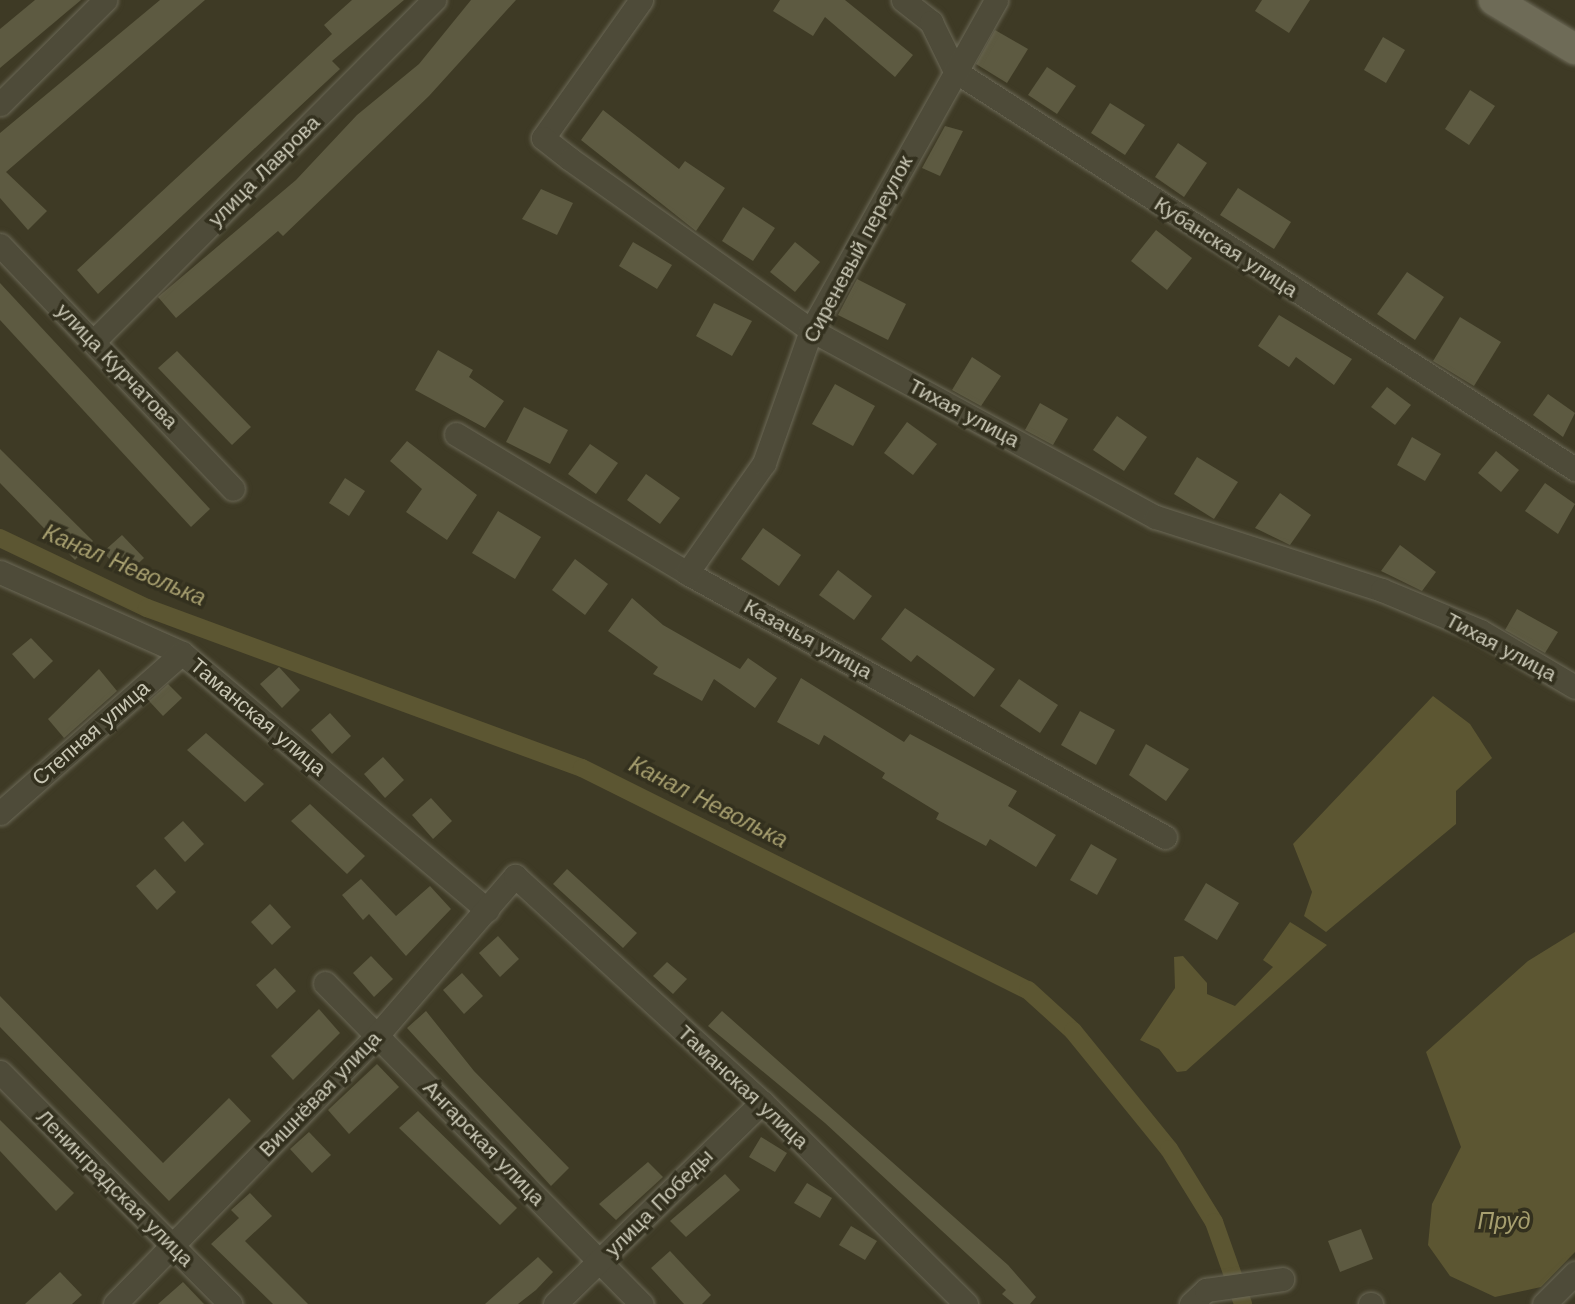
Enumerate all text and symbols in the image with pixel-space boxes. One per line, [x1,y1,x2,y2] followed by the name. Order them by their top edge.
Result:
[203,110,325,232] street label: улица Лаврова
[798,151,918,347] street label: Сиреневый переулок
[1150,191,1302,303] street label: Кубанская улица
[51,298,183,434] street label: улица Курчатова
[904,373,1024,453] street label: Тихая улица
[38,519,210,613] water label: Канал Неволька
[740,593,876,685] street label: Казачья улица
[1441,607,1561,687] street label: Тихая улица
[185,653,331,781] street label: Таманская улица
[27,675,155,791] street label: Степная улица
[624,751,792,855] water label: Канал Неволька
[672,1020,814,1154] street label: Таманская улица
[254,1026,386,1162] street label: Вишнёвая улица
[418,1075,550,1211] street label: Ангарская улица
[31,1104,199,1272] street label: Ленинградская улица
[600,1144,718,1262] street label: улица Победы
[1478,1208,1530,1236] water label: Пруд

